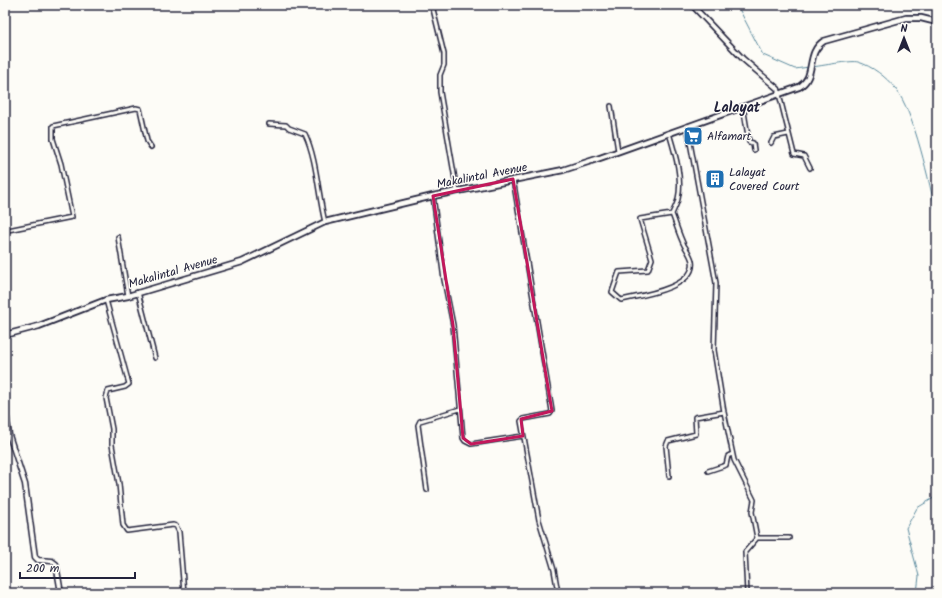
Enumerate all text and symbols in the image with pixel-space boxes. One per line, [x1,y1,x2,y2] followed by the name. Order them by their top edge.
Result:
[884,18,924,58] north arrow
[901,20,908,38] text: N
[714,97,761,119] district label: Lalayat
[682,125,704,147] supermarket icon: Alfamart
[707,127,752,146] place label: Alfamart
[435,158,530,194] street label: Makalintal Avenue
[729,163,800,196] place label: Lalayat Covered Court
[704,168,726,190] building icon: Lalayat Covered Court
[126,250,220,294] street label: Makalintal Avenue
[20,554,135,580] scale bar
[26,559,60,578] text: 200 m

